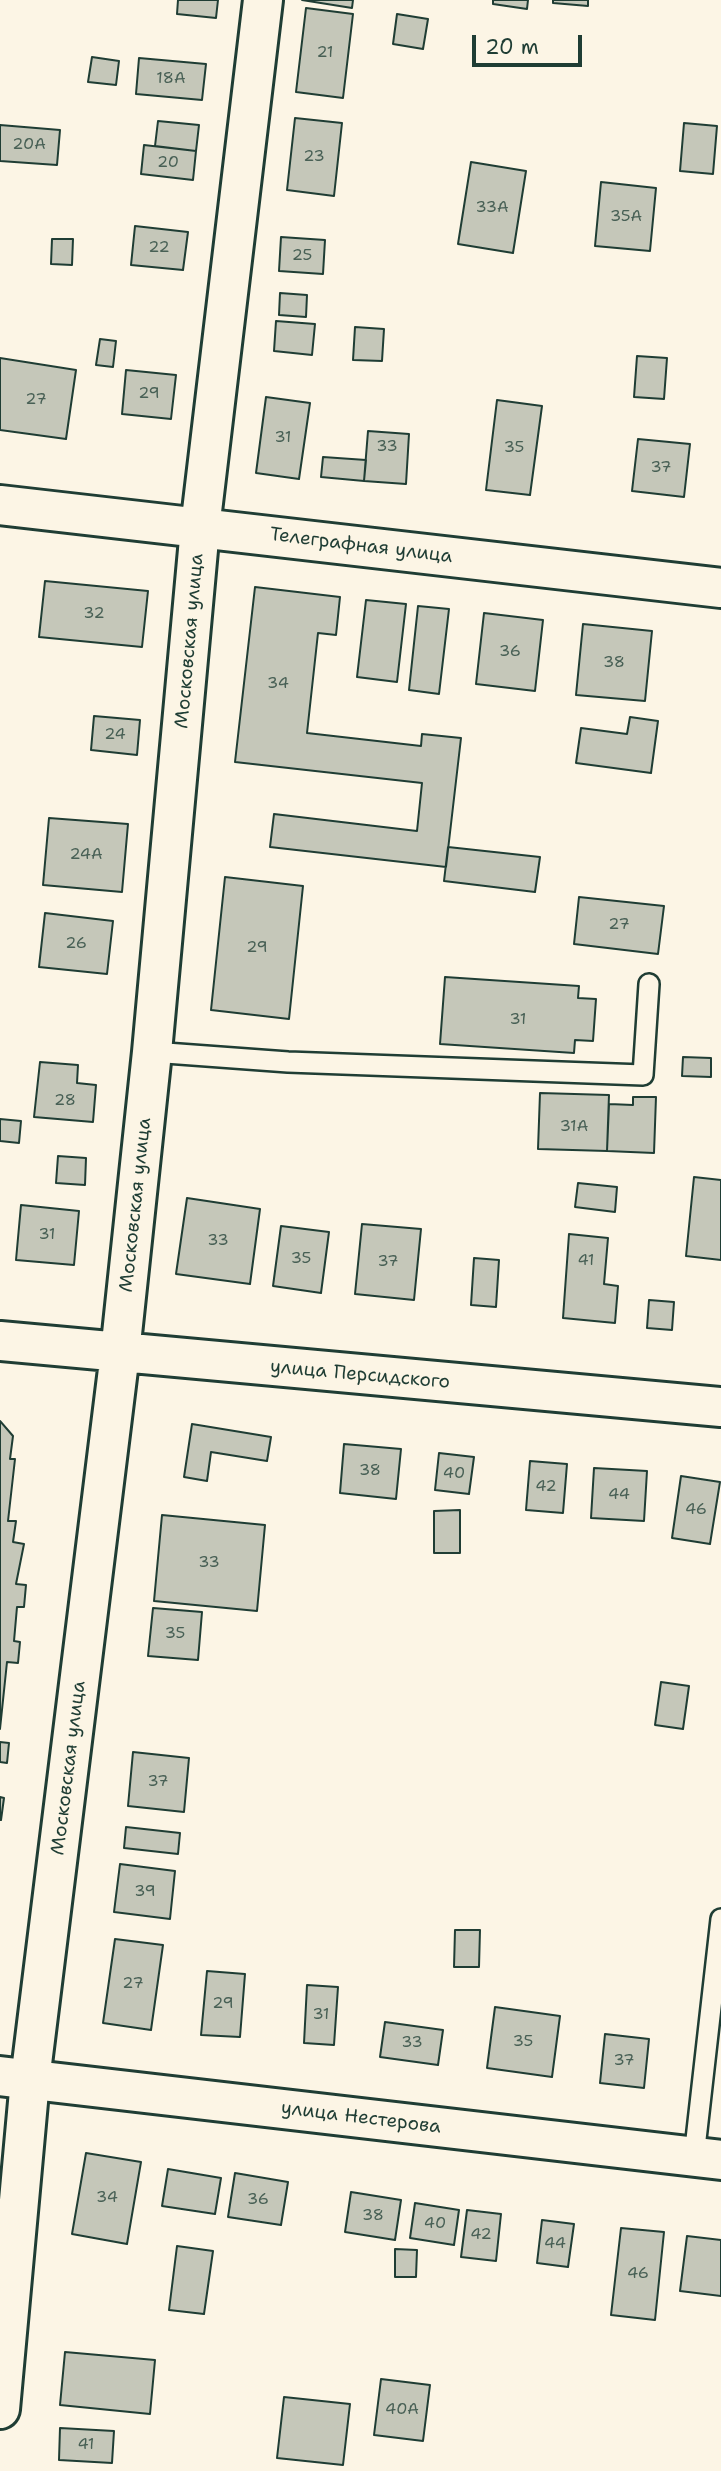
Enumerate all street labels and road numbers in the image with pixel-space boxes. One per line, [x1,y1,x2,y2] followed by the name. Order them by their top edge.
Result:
[268,523,454,569] street label: Телеграфная улица
[171,553,209,729] street label: Московская улица
[115,1117,157,1293] street label: Московская улица
[269,1356,451,1394] street label: улица Персидского
[47,1679,91,1857] street label: Московская улица
[280,2097,442,2139] street label: улица Нестерова

